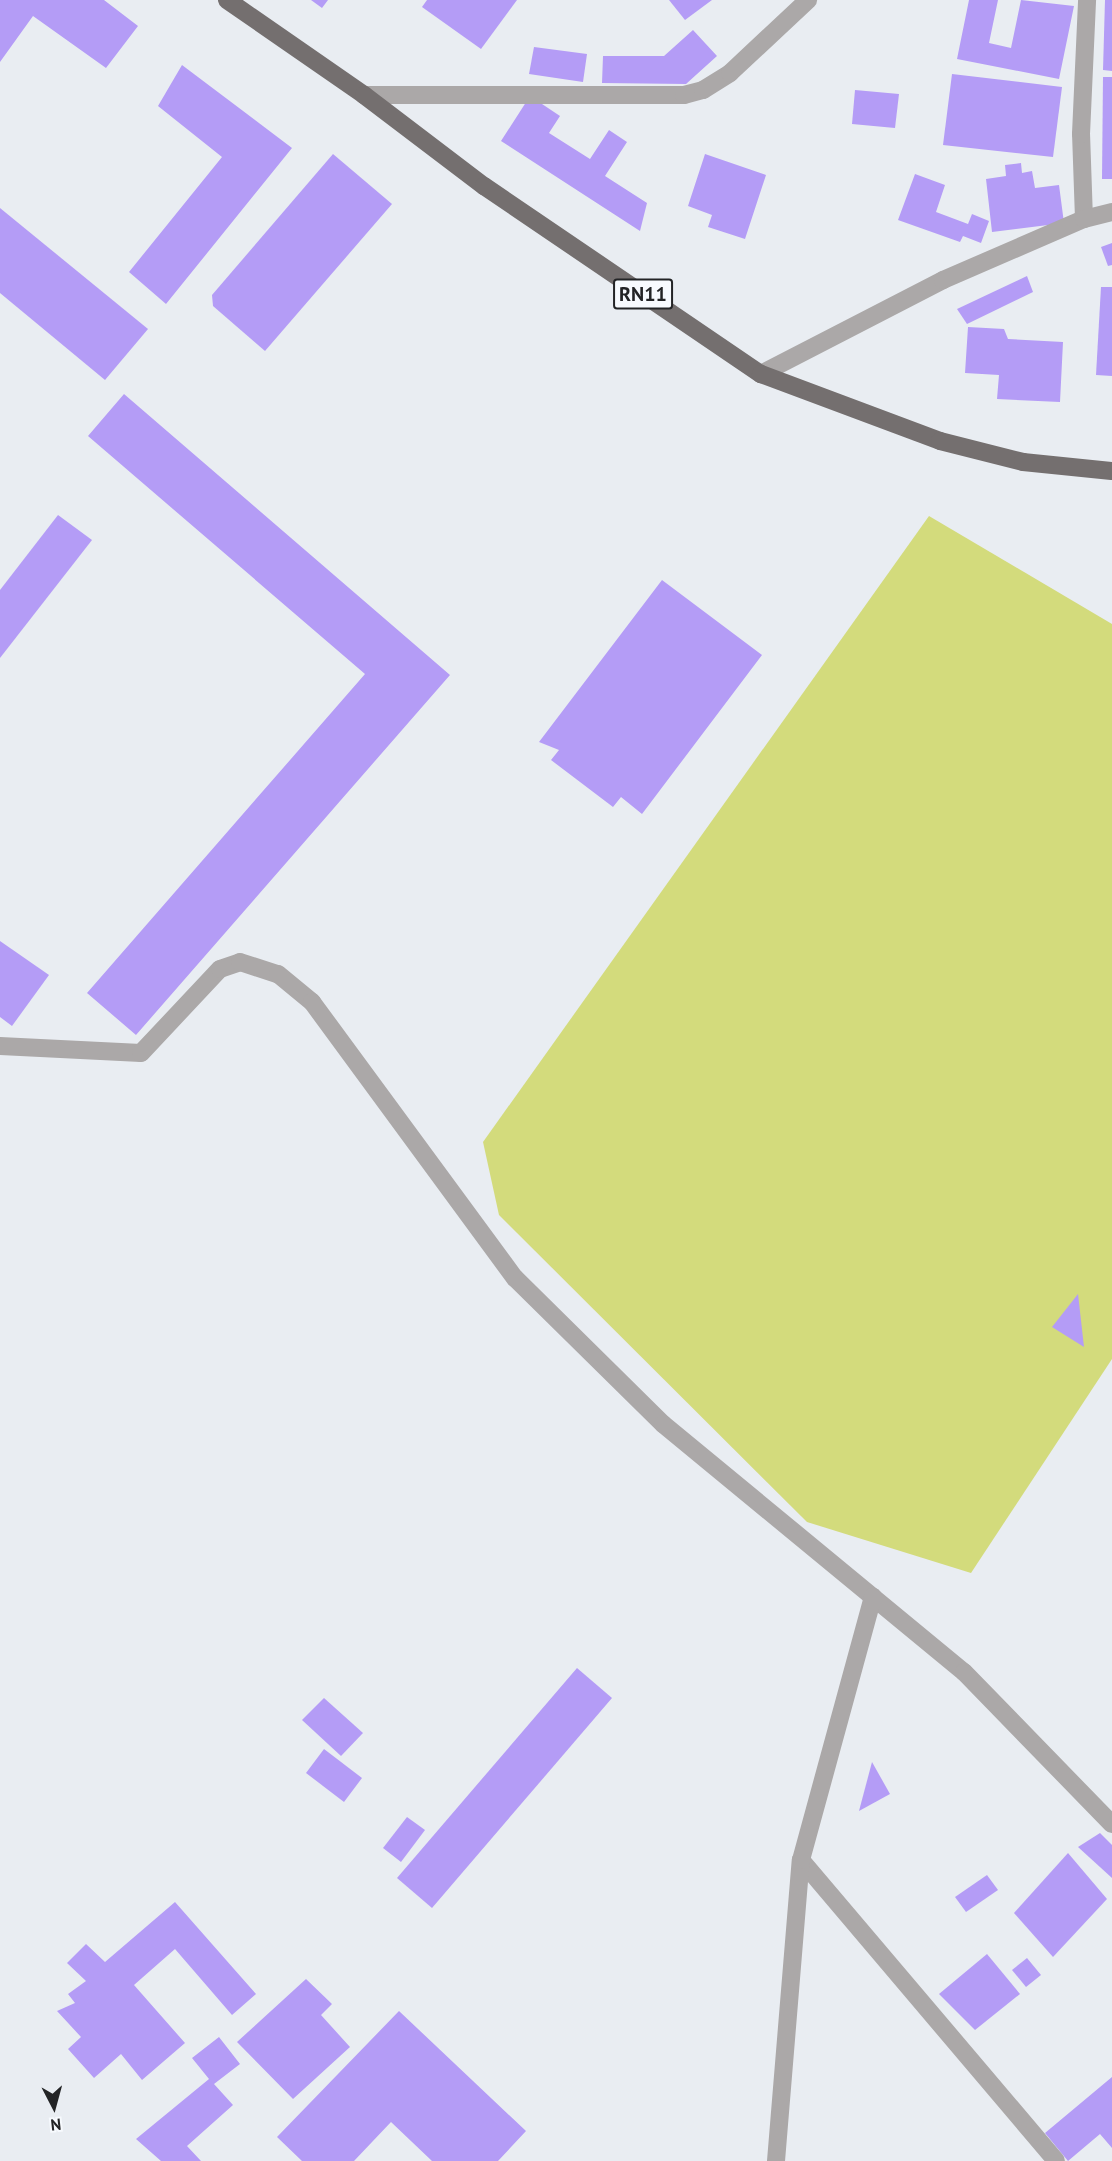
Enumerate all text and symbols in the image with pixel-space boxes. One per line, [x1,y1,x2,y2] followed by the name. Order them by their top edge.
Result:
[613,277,673,311] road number: RN11
[24,2077,84,2137] north arrow
[50,2114,62,2135] text: N

